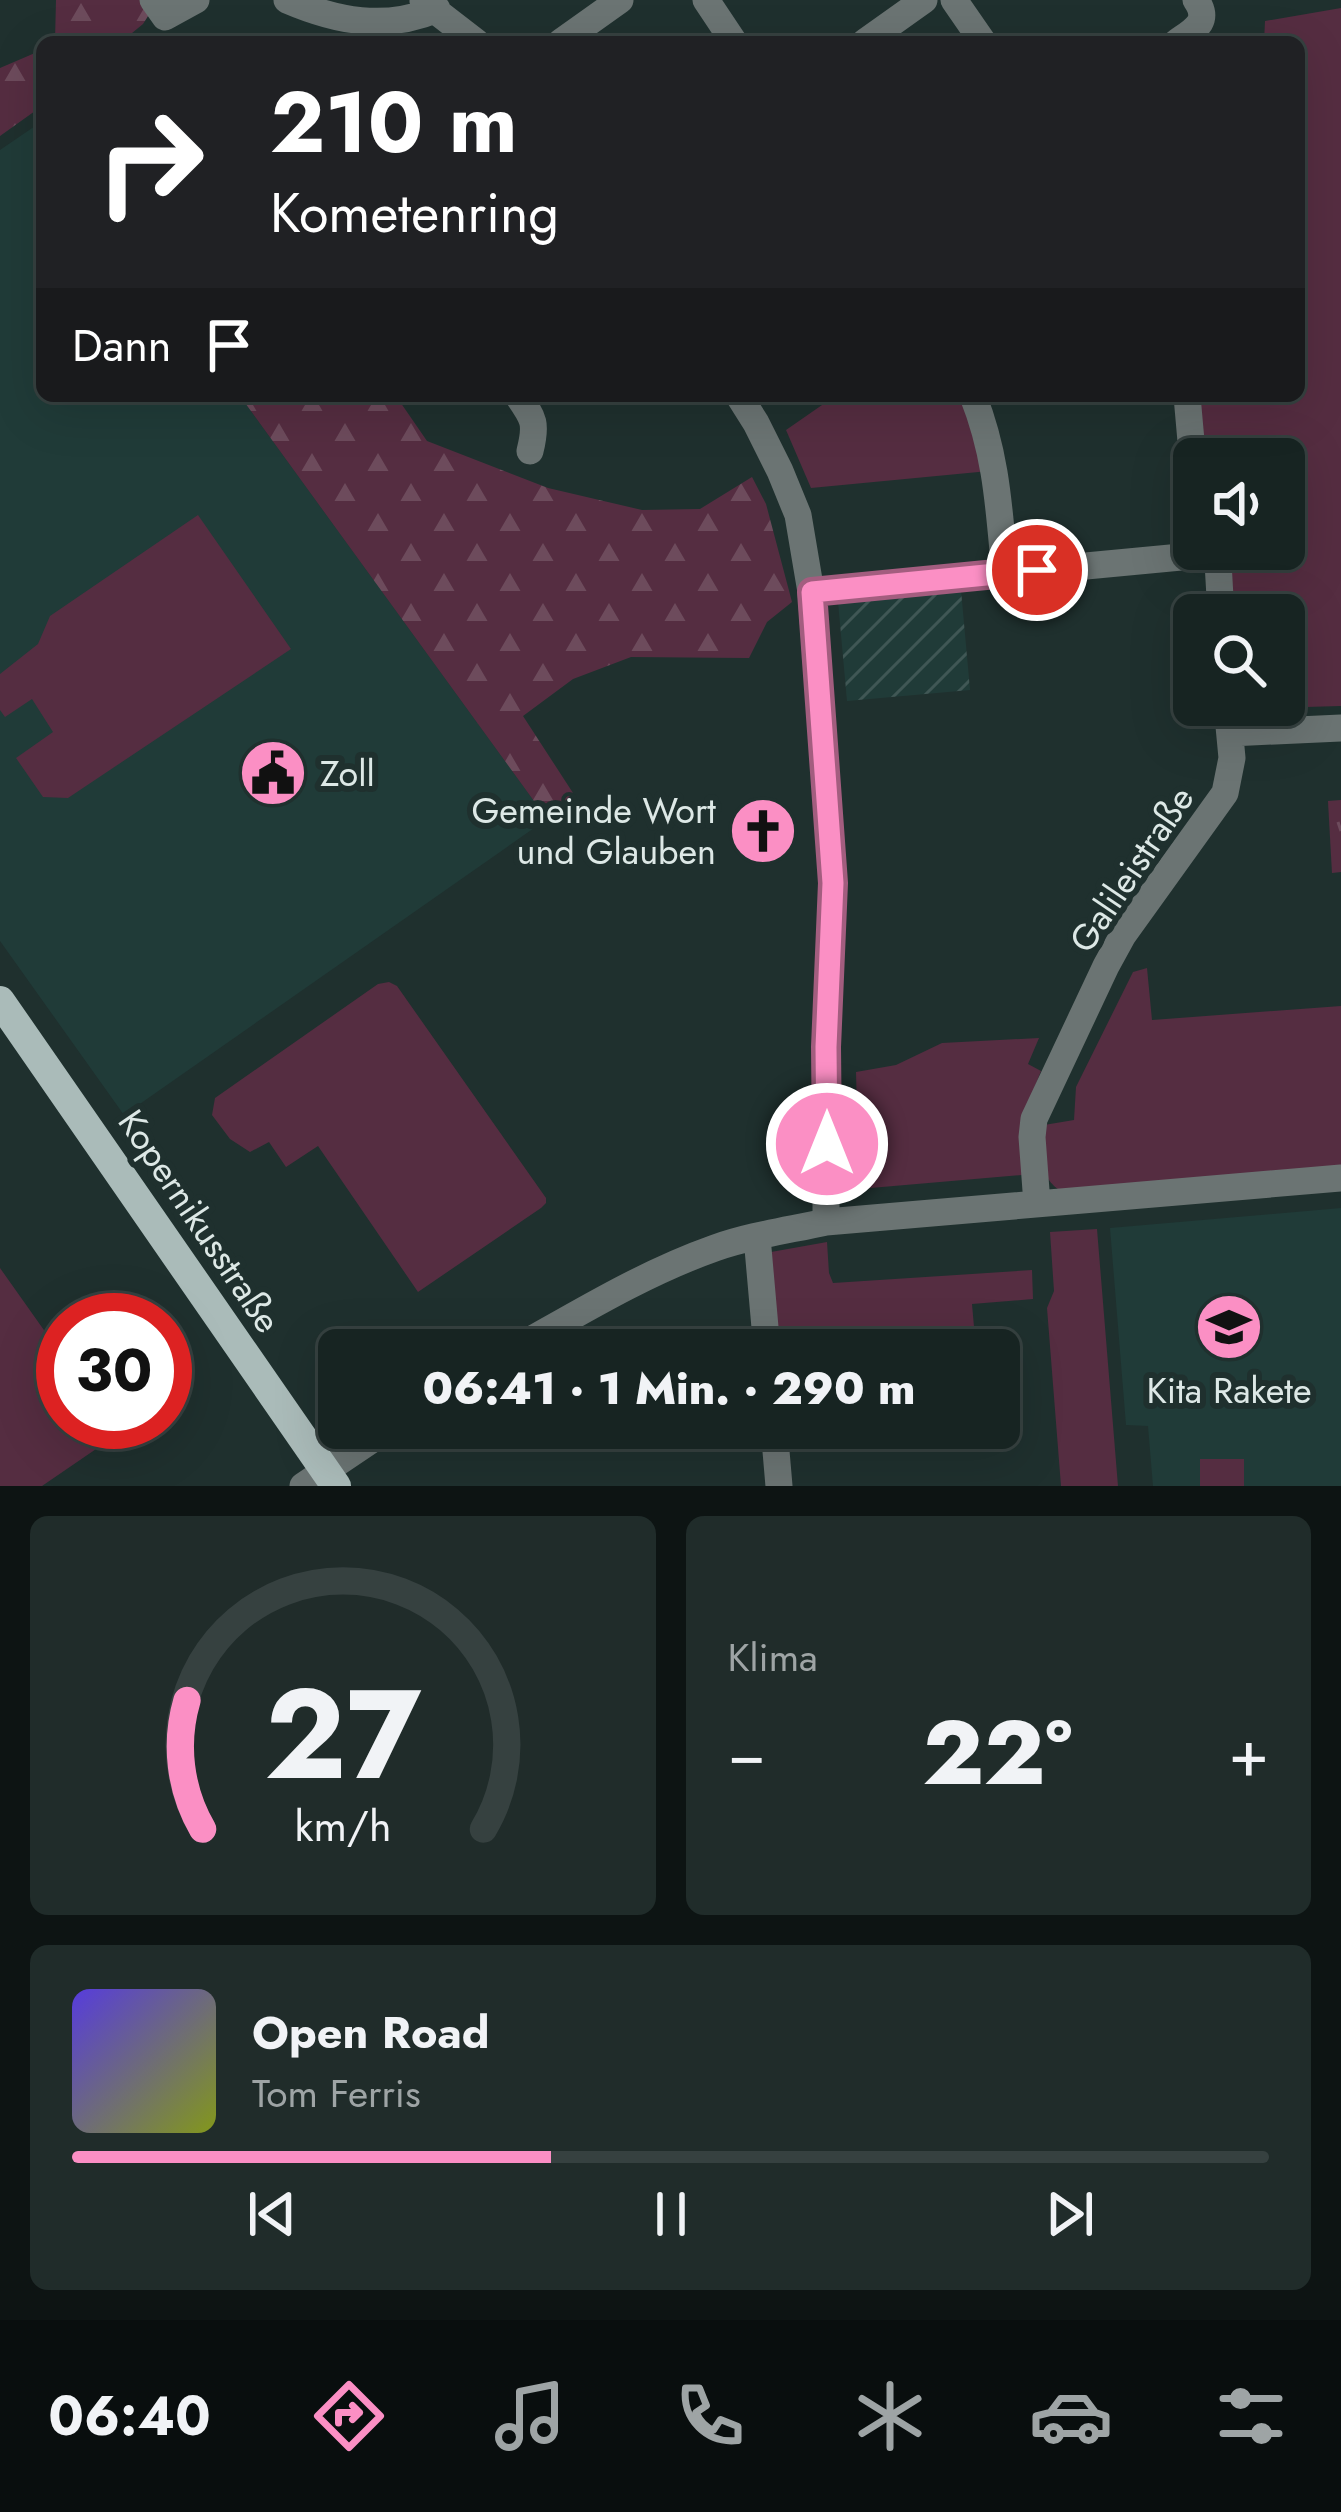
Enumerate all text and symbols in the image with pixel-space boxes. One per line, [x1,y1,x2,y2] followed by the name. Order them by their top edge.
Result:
[270,62,518,184] text: 210 m
[72,84,228,240] icon: right
[270,174,559,252] text: Kometenring
[196,312,262,378] icon: arrive
[72,313,172,378] text: Dann
[1173,438,1305,726] map controls
[1173,438,1305,570] button: sound
[986,519,1088,621] pin
[1004,537,1070,603] icon: arrive
[1173,594,1305,726] button: search
[238,738,308,808] public building icon: Zoll
[320,747,375,799] place label: Zoll
[1056,775,1206,963] street label: Galileistraße
[471,784,716,877] place label: Gemeinde Wort und Glauben
[728,796,798,866] church icon: Gemeinde Wort und Glauben
[764,1081,890,1207] position arrow
[106,1099,294,1343] street label: Kopernikusstraße
[1194,1292,1264,1362] school or university icon: Kita Rakete
[36,1293,192,1449] speed limit sign: 30
[422,1356,916,1421] text: 06:41 · 1 Min. · 290 m
[1147,1364,1311,1416] place label: Kita Rakete
[728,1629,818,1686] text: Klima
[264,1644,421,1825] text: 27
[922,1688,1072,1818] text: 22°
[728,1705,766,1801] text: −
[1228,1705,1269,1801] text: +
[294,1794,391,1856] text: km/h
[252,2000,490,2065] text: Open Road
[252,2065,421,2122] text: Tom Ferris
[239,2181,305,2247] icon: previous
[638,2181,704,2247] icon: pause
[1037,2181,1103,2247] icon: next
[307,2374,391,2458] icon: directions
[488,2374,572,2458] icon: music
[668,2374,752,2458] icon: phone
[848,2374,932,2458] icon: climate
[1029,2374,1113,2458] icon: car
[1209,2374,1293,2458] icon: filters
[48,2377,211,2455] text: 06:40

